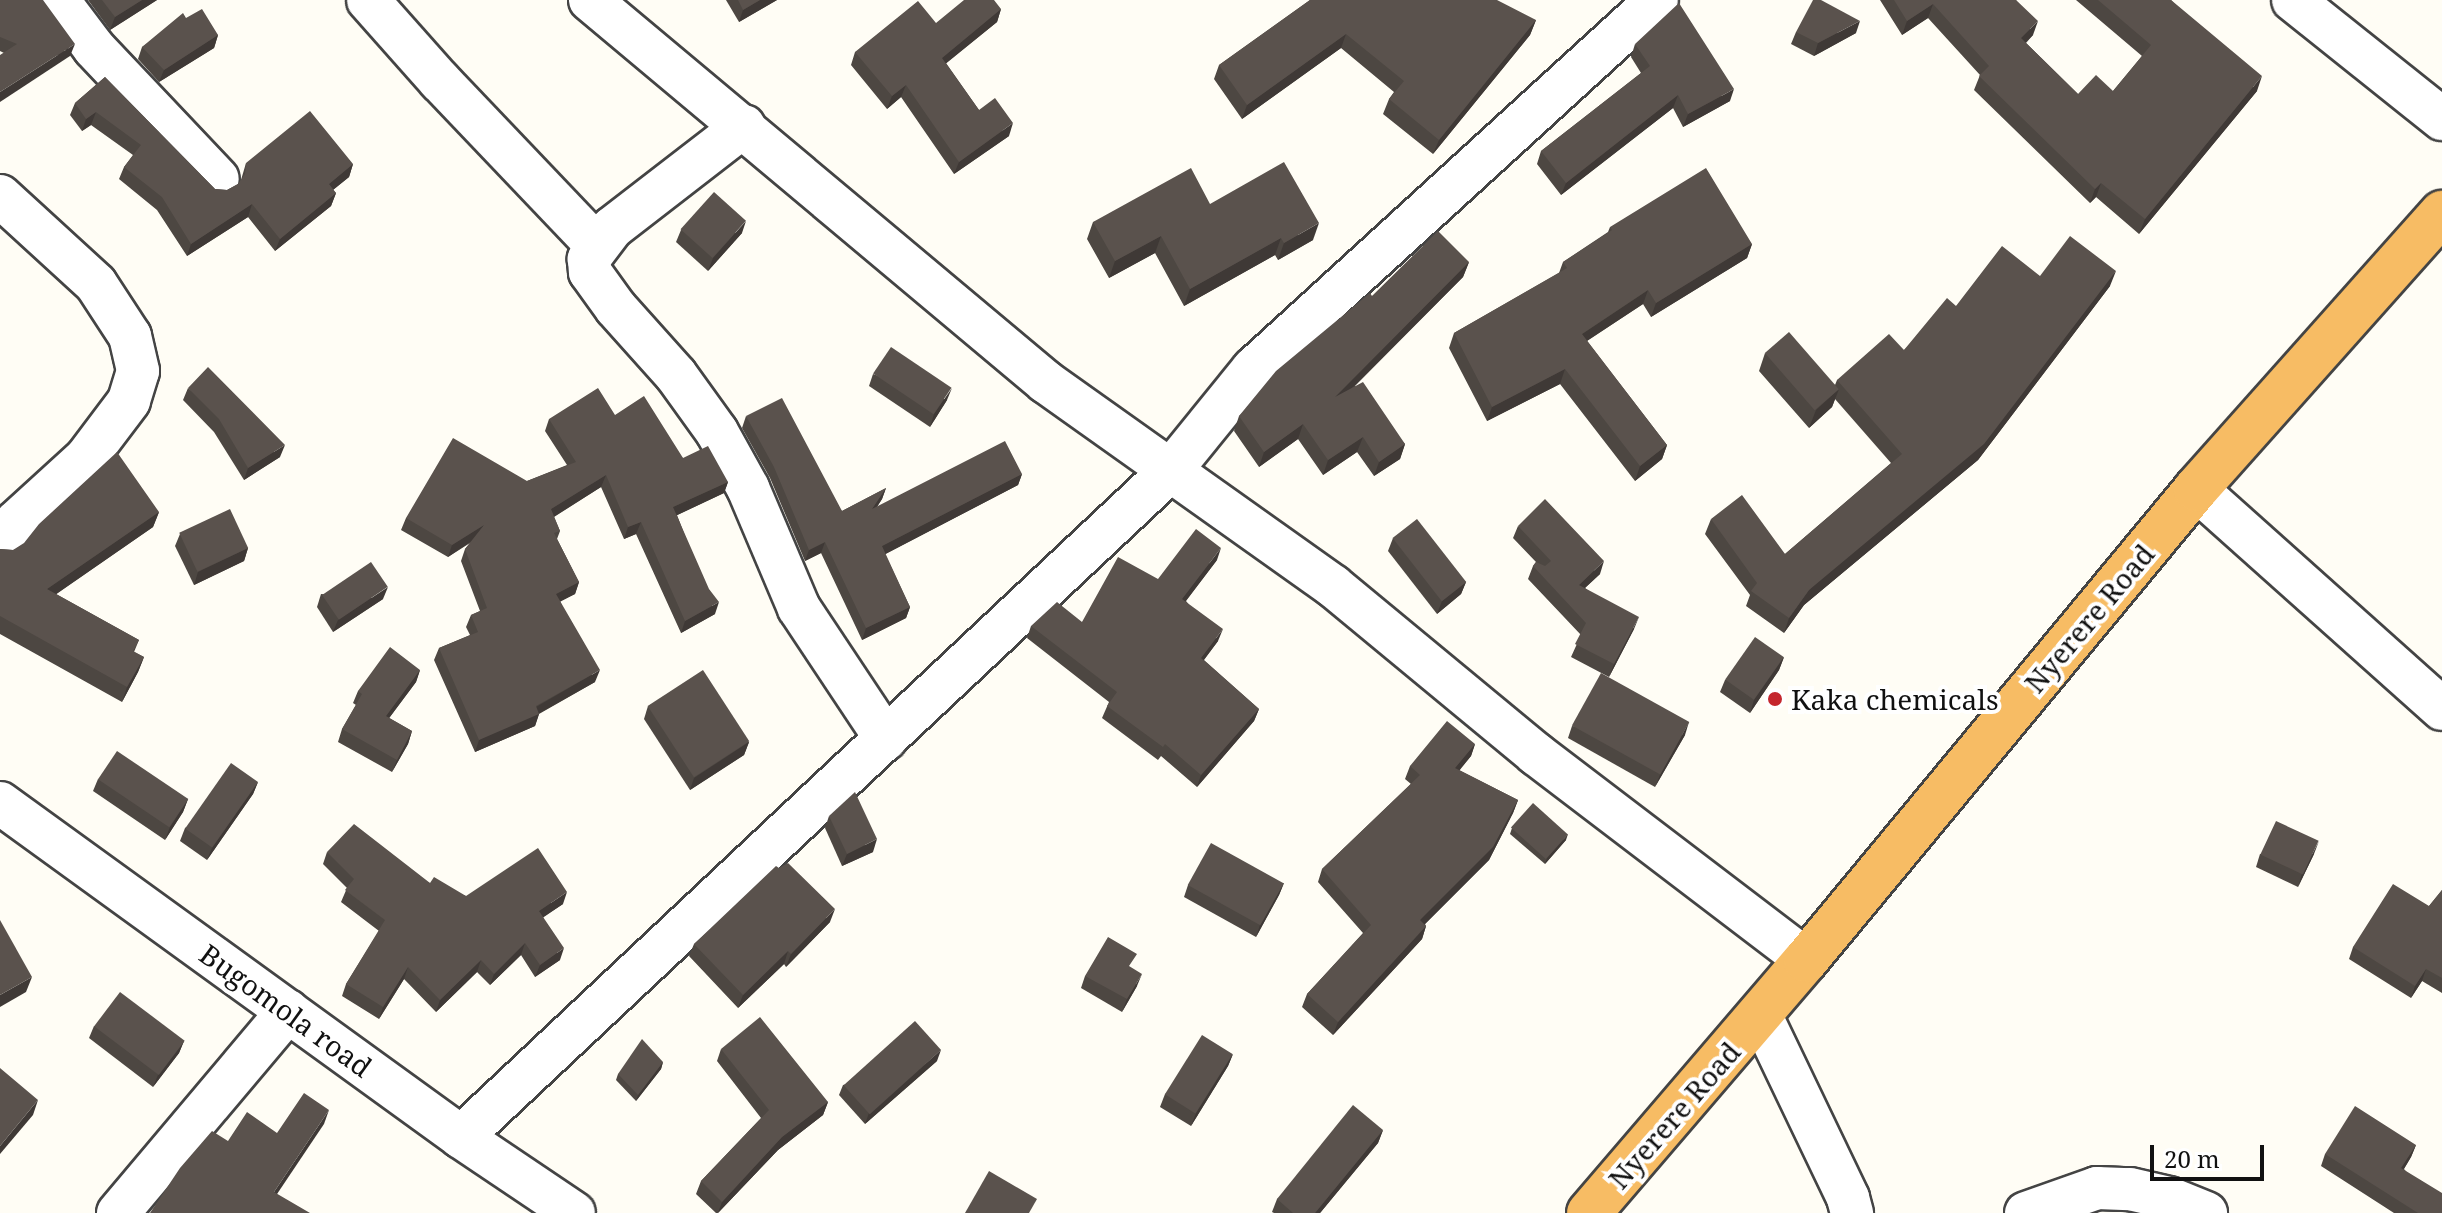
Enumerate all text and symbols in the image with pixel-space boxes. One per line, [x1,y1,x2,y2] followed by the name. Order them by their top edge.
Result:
[2017,537,2161,699] street label: Nyerere Road
[1791,682,1999,716] place label: Kaka chemicals
[1766,690,1784,708] marker: Kaka chemicals
[194,936,378,1084] street label: Bugomola road
[1601,1035,1747,1195] street label: Nyerere Road
[2154,1129,2268,1179] scale bar
[2164,1142,2220,1175] text: 20 m

